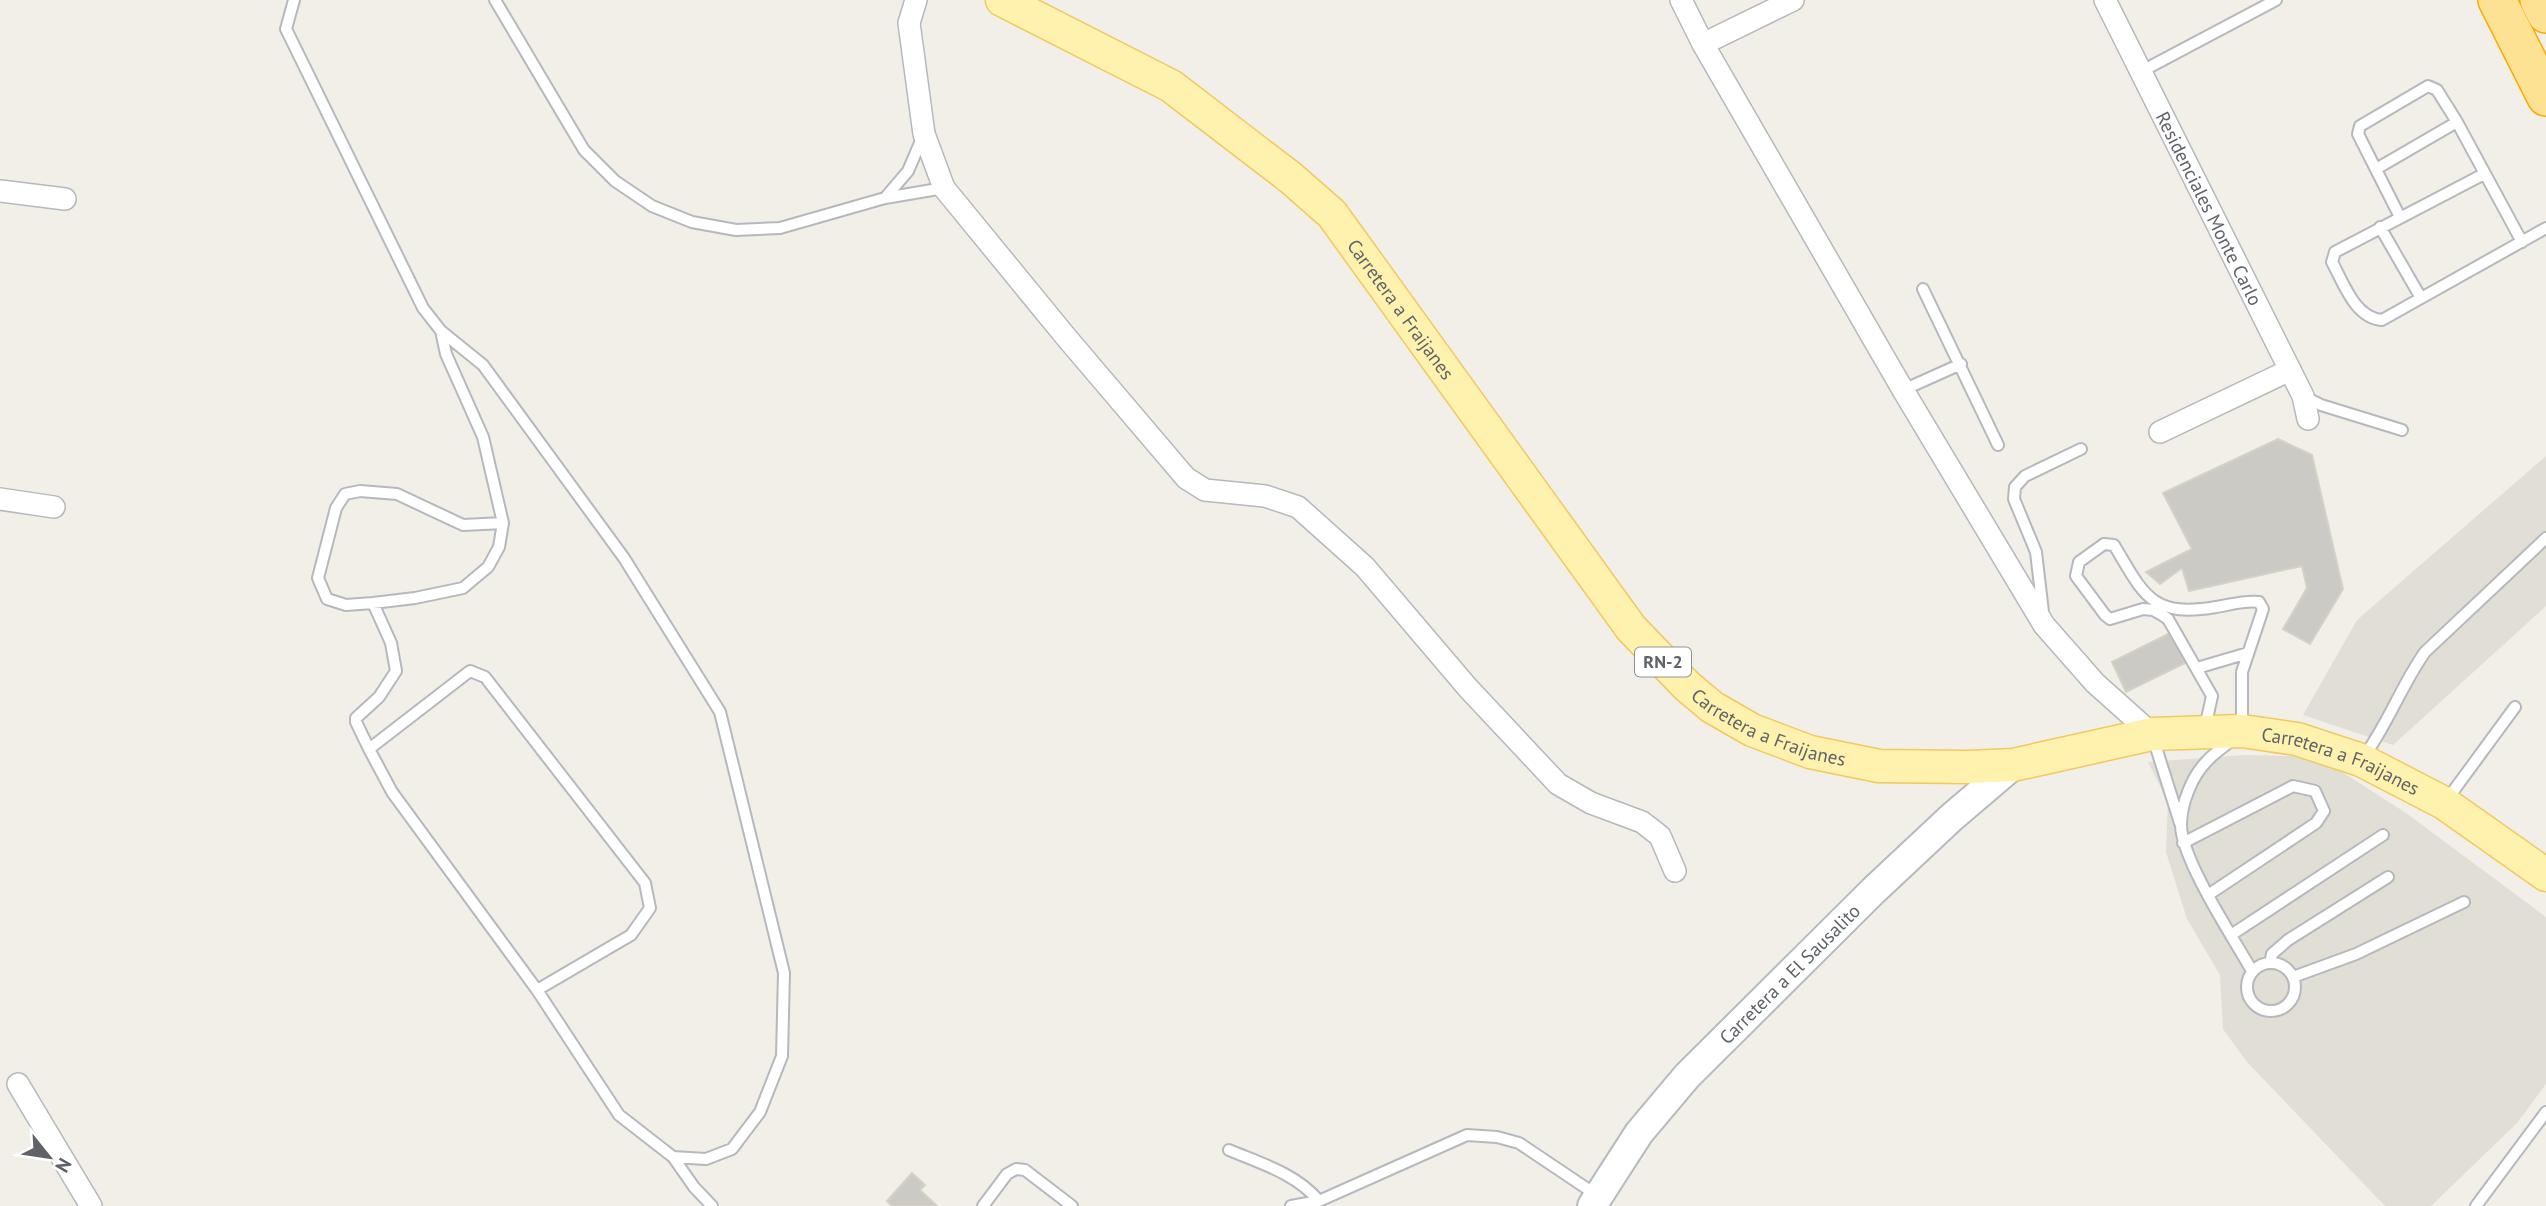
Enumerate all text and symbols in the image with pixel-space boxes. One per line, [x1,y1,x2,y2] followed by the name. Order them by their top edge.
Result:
[2151,107,2268,309] street label: Residenciales Monte Carlo
[1342,234,1460,384] street label: Carretera a Fraijanes
[1635,648,1691,676] road number: RN-2
[1687,683,1848,771] street label: Carretera a Fraijanes
[2260,722,2424,800] street label: Carretera a Fraijanes
[1714,899,1865,1049] street label: Carretera a El Sausalito
[14,1122,84,1192] north arrow
[50,1154,77,1177] text: N

